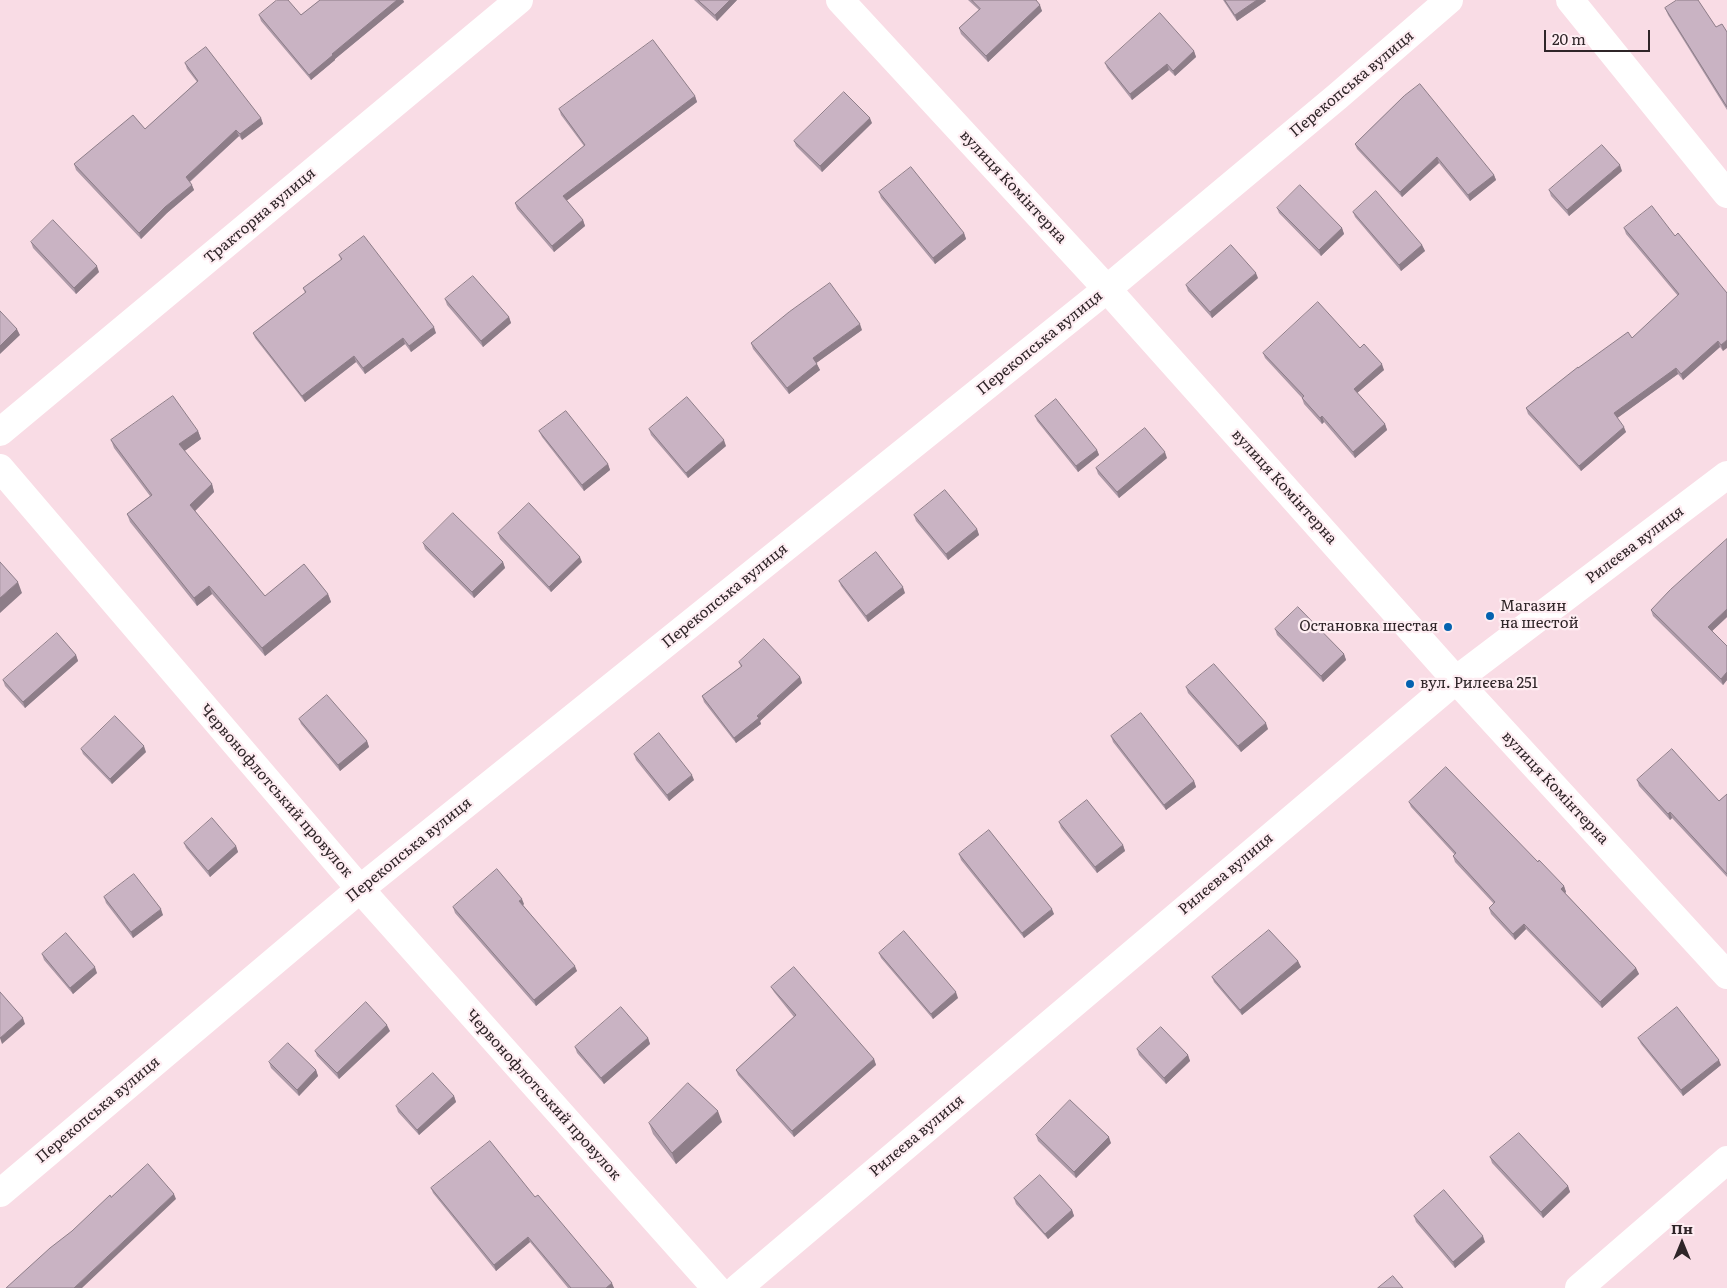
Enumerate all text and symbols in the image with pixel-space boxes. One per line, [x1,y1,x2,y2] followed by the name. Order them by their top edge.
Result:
[1547,20,1653,52] scale bar
[1286,27,1418,141] street label: Перекопська вулиця
[1552,27,1586,50] text: 20 m
[956,127,1070,247] street label: вулиця Комінтерна
[201,164,319,268] street label: Тракторна вулиця
[974,287,1106,399] street label: Перекопська вулиця
[1228,426,1340,548] street label: вулиця Комінтерна
[1582,502,1688,588] street label: Рилєєва вулиця
[659,540,791,652] street label: Перекопська вулиця
[1500,598,1579,633] place label: Магазин на шестой
[1484,610,1496,622] marker: Магазин на шестой
[1299,618,1438,636] place label: Остановка шестая
[1442,621,1454,633] marker: Остановка шестая
[1420,675,1538,693] place label: вул. Рилєєва 251
[1404,678,1416,690] marker: вул. Рилєєва 251
[196,701,356,881] street label: Червонофлотський провулок
[1498,728,1612,848] street label: вулиця Комінтерна
[343,794,475,906] street label: Перекопська вулиця
[1175,829,1277,919] street label: Рилєєва вулиця
[462,1006,624,1184] street label: Червонофлотський провулок
[32,1053,164,1167] street label: Перекопська вулиця
[866,1091,968,1181] street label: Рилєєва вулиця
[1657,1218,1707,1268] north arrow
[1671,1218,1693,1238] text: Пн

